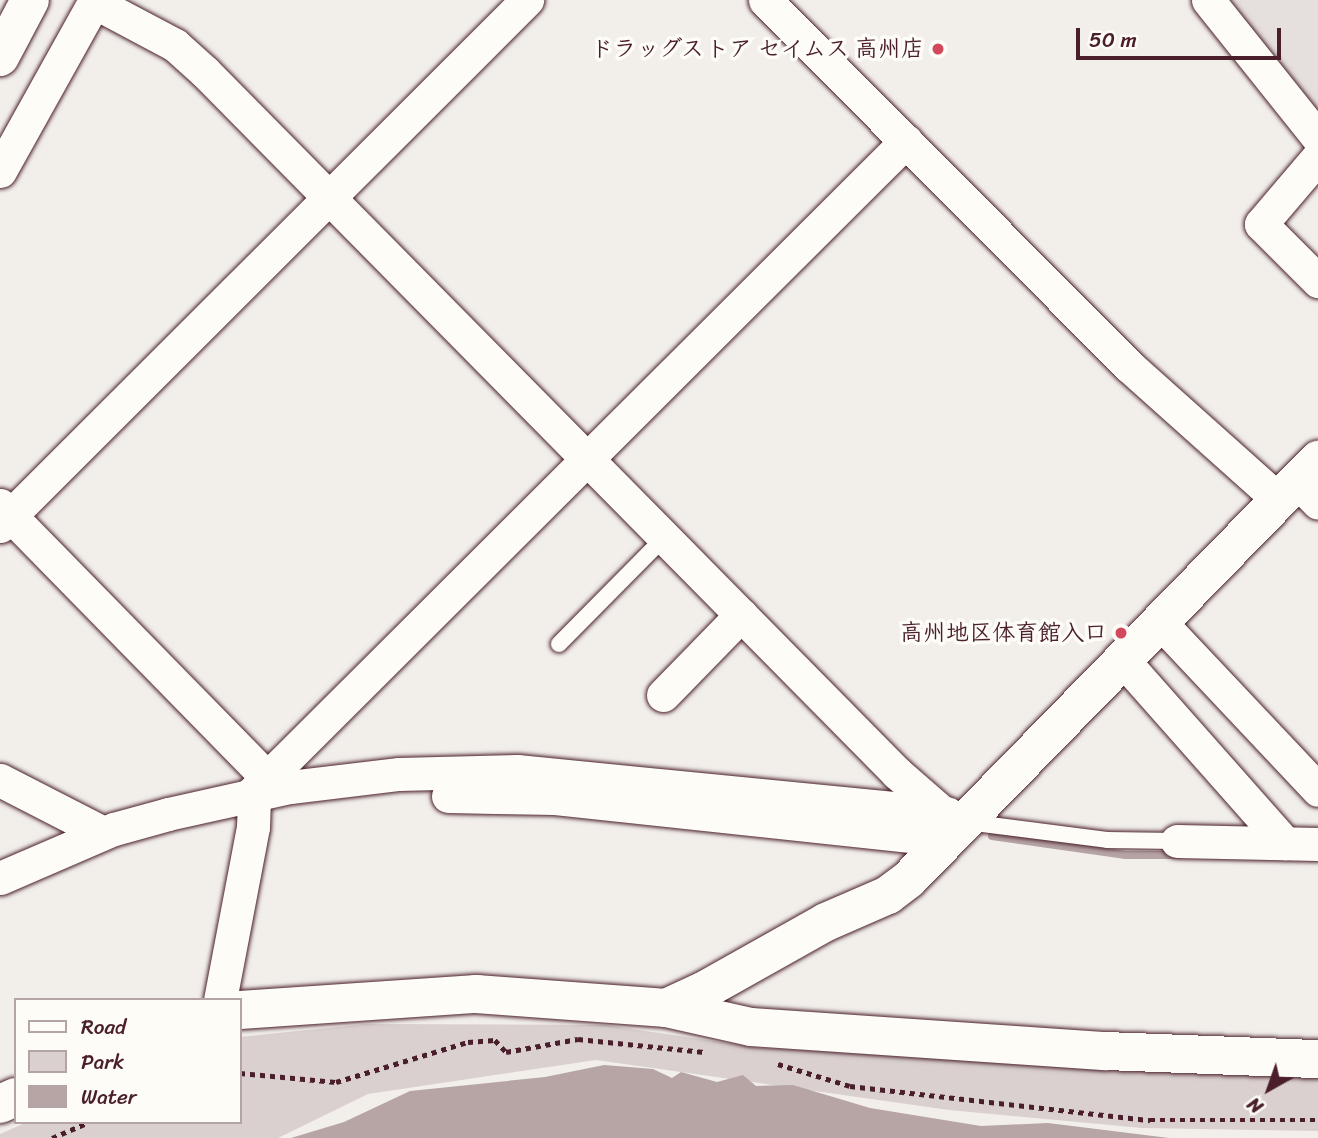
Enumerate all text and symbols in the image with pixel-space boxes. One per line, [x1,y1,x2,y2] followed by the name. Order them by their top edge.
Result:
[1080,14,1285,58] scale bar
[1089,21,1137,59] text: 50 m
[590,35,924,63] place label: ドラッグストア セイムス 高州店
[930,41,946,57] marker: ドラッグストア セイムス 高州店
[900,619,1107,647] place label: 高州地区体育館入口
[1113,625,1129,641] marker: 高州地区体育館入口
[14,998,242,1124] legend
[81,1008,126,1046] text: Road
[81,1043,124,1081] text: Park
[1234,1054,1304,1124] north arrow
[81,1078,136,1116] text: Water
[1240,1089,1271,1122] text: N

